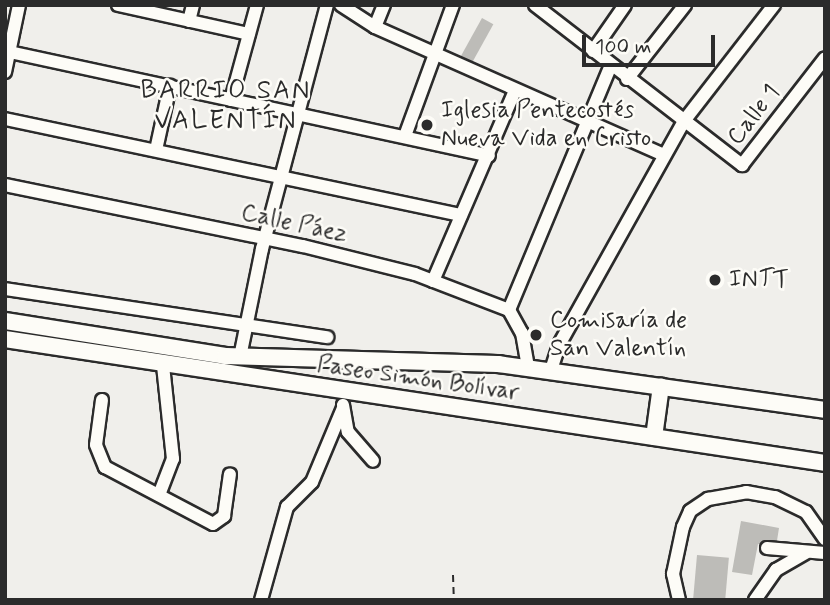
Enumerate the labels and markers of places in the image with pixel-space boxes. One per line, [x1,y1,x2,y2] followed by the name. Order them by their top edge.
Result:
[441,97,651,153] place label: Iglesia Pentecostés Nueva Vida en Cristo
[419,117,435,133] marker: Iglesia Pentecostés Nueva Vida en Cristo
[729,266,789,294] place label: INTT
[707,272,723,288] marker: INTT
[550,307,691,363] place label: Comisaría de San Valentín
[528,327,544,343] marker: Comisaría de San Valentín

